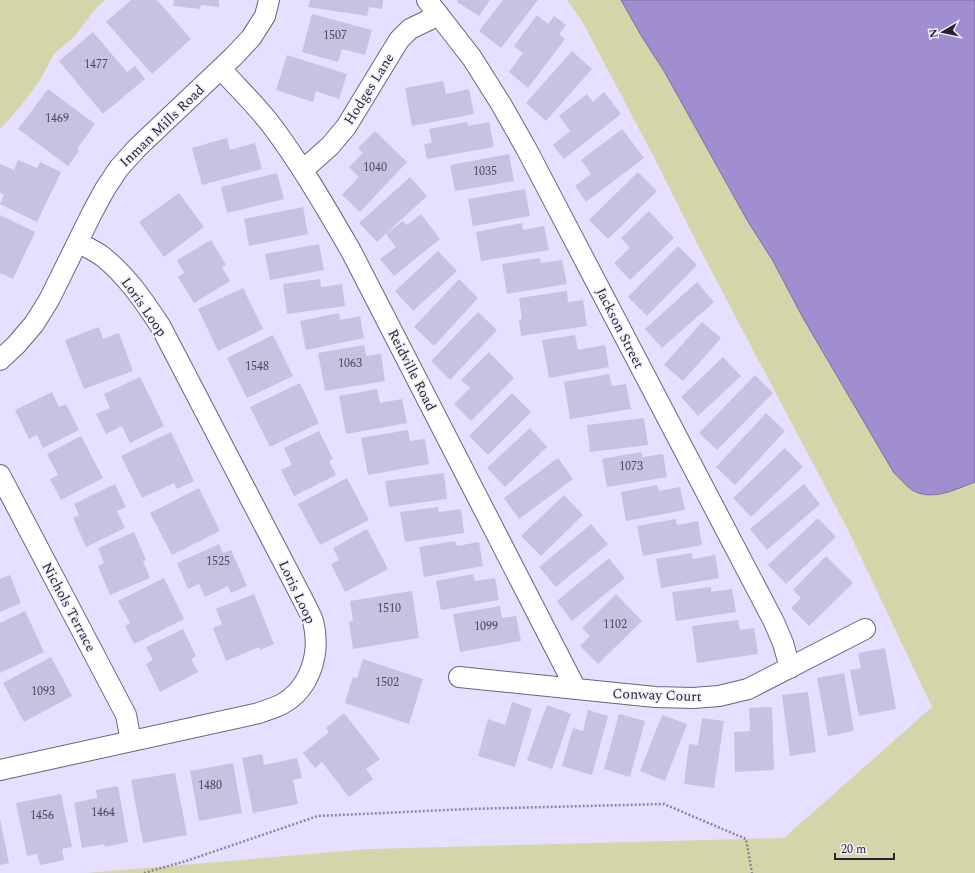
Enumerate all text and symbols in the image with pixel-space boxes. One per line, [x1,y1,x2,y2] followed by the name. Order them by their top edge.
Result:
[923,12,963,52] north arrow
[323,26,347,45] house number: 1507
[925,28,943,39] text: N
[339,49,400,129] street label: Hodges Lane
[84,55,108,74] house number: 1477
[115,80,209,172] street label: Inman Mills Road
[45,109,69,128] house number: 1469
[363,158,387,177] house number: 1040
[473,162,497,181] house number: 1035
[116,273,172,341] street label: Loris Loop
[591,284,649,372] street label: Jackson Street
[382,325,442,415] street label: Reidville Road
[338,354,362,373] house number: 1063
[245,357,269,376] house number: 1548
[619,457,643,476] house number: 1073
[206,552,230,571] house number: 1525
[273,557,321,627] street label: Loris Loop
[37,558,102,656] street label: Nichols Terrace
[377,599,401,618] house number: 1510
[603,615,627,634] house number: 1102
[474,617,498,636] house number: 1099
[375,673,399,692] house number: 1502
[31,682,55,701] house number: 1093
[612,683,702,707] street label: Conway Court
[198,776,222,795] house number: 1480
[91,803,115,822] house number: 1464
[30,806,54,825] house number: 1456
[835,835,894,861] scale bar
[841,840,866,859] text: 20 m

